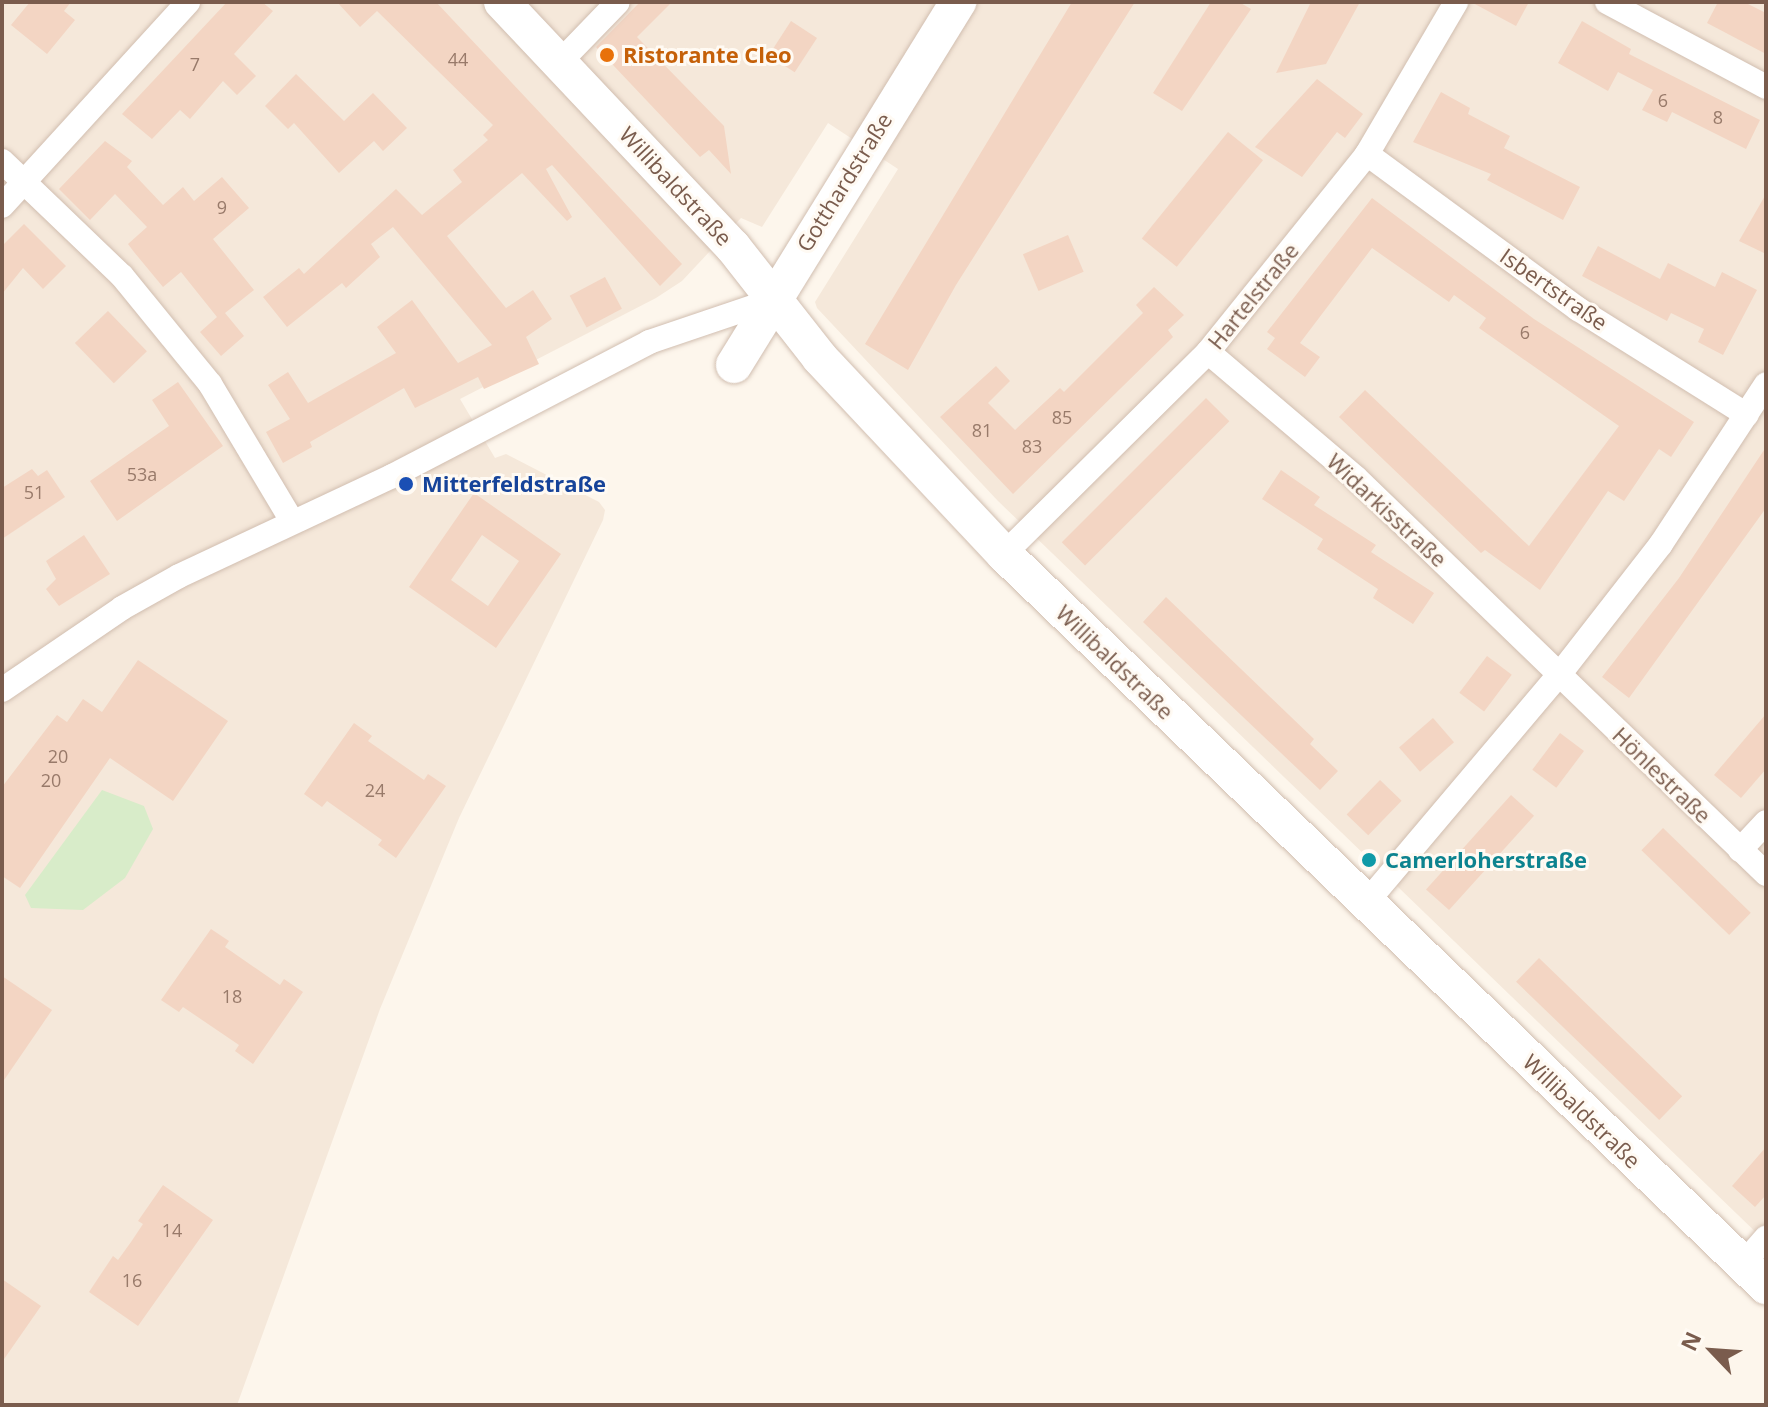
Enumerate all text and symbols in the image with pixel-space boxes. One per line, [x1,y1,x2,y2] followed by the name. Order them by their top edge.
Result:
[623,42,792,68] place label: Ristorante Cleo
[598,46,616,64] marker: Ristorante Cleo
[448,48,468,70] house number: 44
[190,53,200,75] house number: 7
[1658,89,1668,111] house number: 6
[1713,106,1723,128] house number: 8
[791,108,897,256] street label: Gotthardstraße
[614,121,738,251] street label: Willibaldstraße
[217,196,227,218] house number: 9
[1202,238,1304,354] street label: Hartelstraße
[1495,242,1613,336] street label: Isbertstraße
[1520,321,1530,343] house number: 6
[1052,406,1072,428] house number: 85
[972,419,992,441] house number: 81
[1022,435,1042,457] house number: 83
[1322,448,1452,572] street label: Widarkisstraße
[127,463,157,485] house number: 53a
[422,471,606,497] place label: Mitterfeldstraße
[397,475,415,493] marker: Mitterfeldstraße
[24,481,44,503] house number: 51
[1051,599,1179,725] street label: Willibaldstraße
[1607,722,1717,828] street label: Hönlestraße
[48,745,68,767] house number: 20
[41,769,61,791] house number: 20
[365,779,385,801] house number: 24
[1385,847,1587,873] place label: Camerloherstraße
[1360,851,1378,869] marker: Camerloherstraße
[222,985,242,1007] house number: 18
[1518,1048,1646,1174] street label: Willibaldstraße
[162,1219,182,1241] house number: 14
[122,1269,142,1291] house number: 16
[1672,1311,1752,1391] north arrow
[1673,1326,1708,1355] text: N

